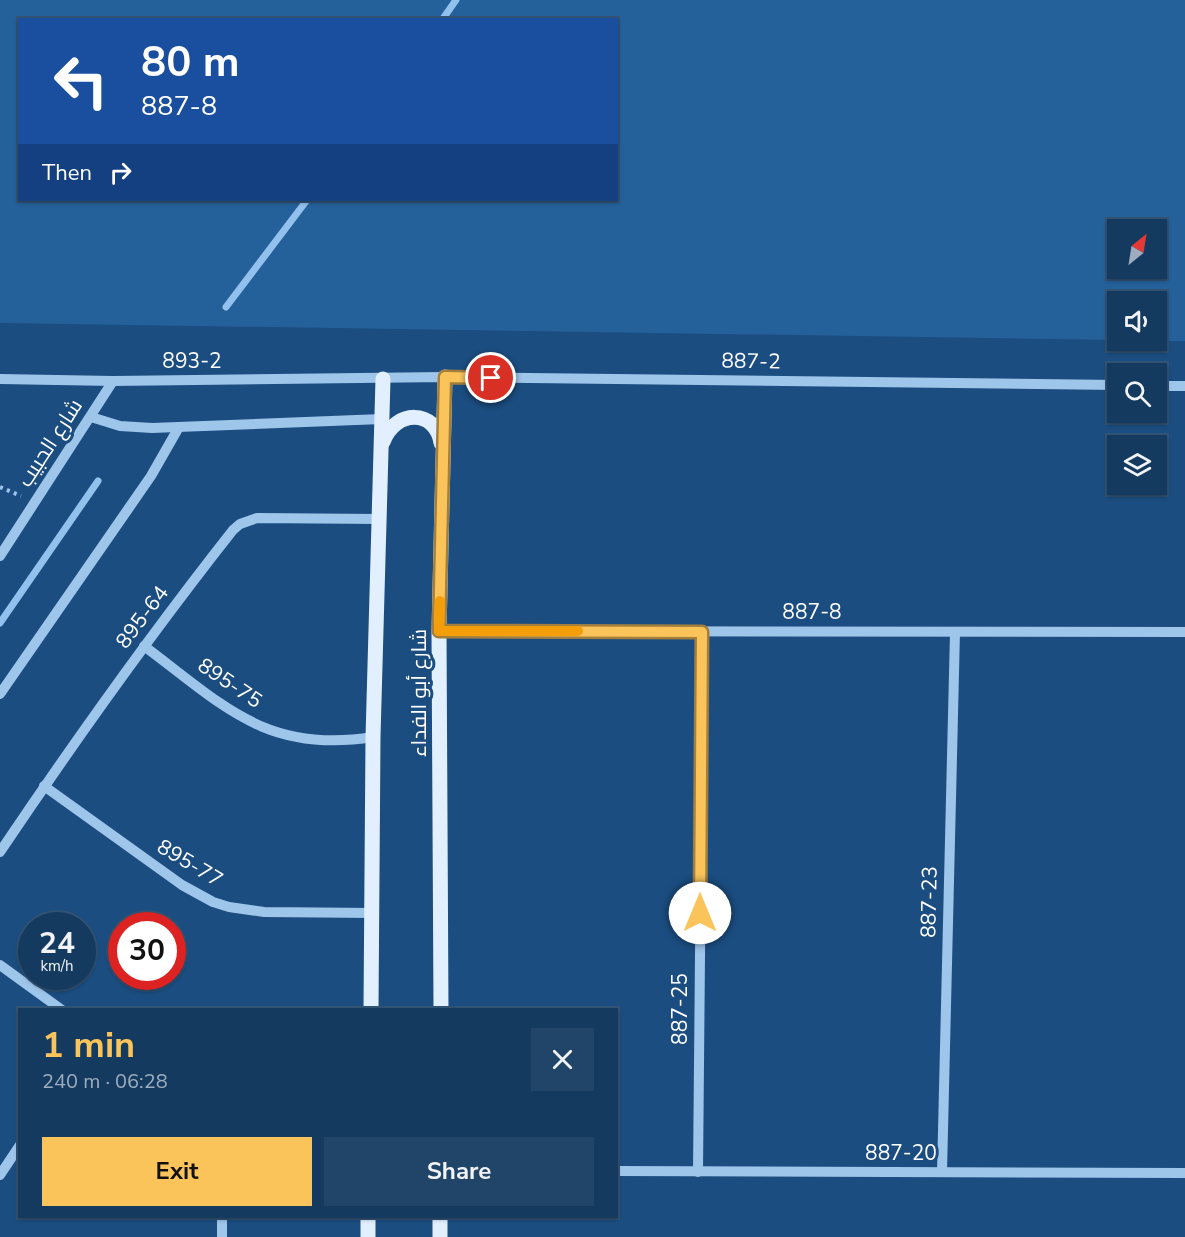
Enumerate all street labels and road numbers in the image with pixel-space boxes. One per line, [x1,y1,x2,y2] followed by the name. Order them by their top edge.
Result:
[721,346,781,376] street label: 887-2
[162,347,222,375] street label: 893-2
[11,394,89,492] street label: شارع الحبيب
[109,580,175,654] street label: 895-64
[782,598,842,626] street label: 887-8
[405,629,433,757] street label: شارع أبو الفداء
[192,651,268,715] street label: 895-75
[152,832,228,894] street label: 895-77
[914,866,944,938] street label: 887-23
[666,973,694,1045] street label: 887-25
[865,1139,937,1167] street label: 887-20

